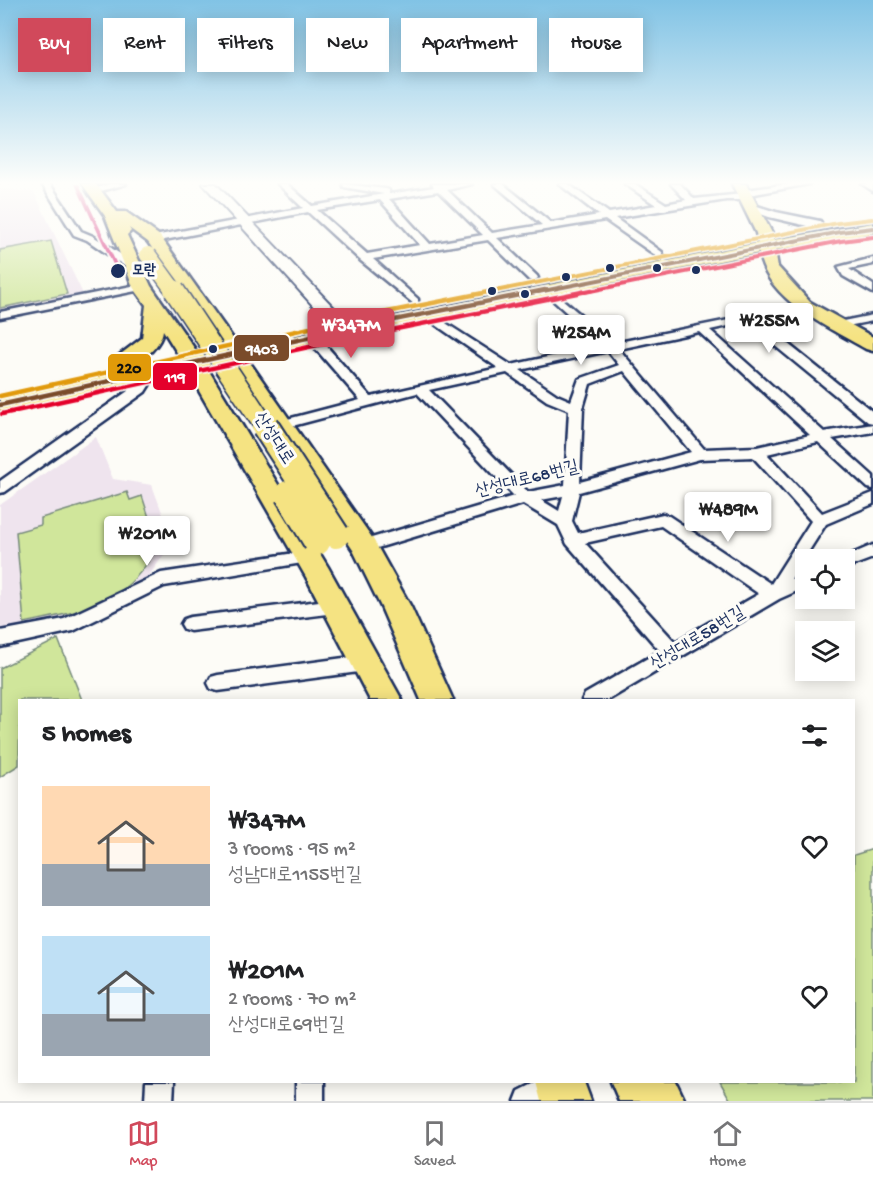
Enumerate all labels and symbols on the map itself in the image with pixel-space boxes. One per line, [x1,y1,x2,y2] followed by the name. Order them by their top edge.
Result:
[109,262,127,280] marker: 모란
[132,262,156,280] place label: 모란
[604,262,616,274] unlabelled marker
[651,262,663,274] unlabelled marker
[690,264,702,276] unlabelled marker
[560,271,572,283] unlabelled marker
[486,285,498,297] unlabelled marker
[519,288,531,300] unlabelled marker
[727,303,811,354] pin: ₩255M
[309,308,393,359] pin: ₩347M
[539,315,623,366] pin: ₩254M
[233,334,290,362] line badge: 9403
[245,342,278,361] text: 9403
[207,343,219,355] unlabelled marker
[107,353,152,382] line badge: 220
[117,361,141,380] text: 220
[152,362,198,391] line badge: 119
[164,370,185,389] text: 119
[248,409,298,469] street label: 산성대로
[473,457,581,503] street label: 산성대로68번길
[686,492,770,543] pin: ₩489M
[105,516,189,567] pin: ₩201M
[647,602,749,675] street label: 산성대로58번길

